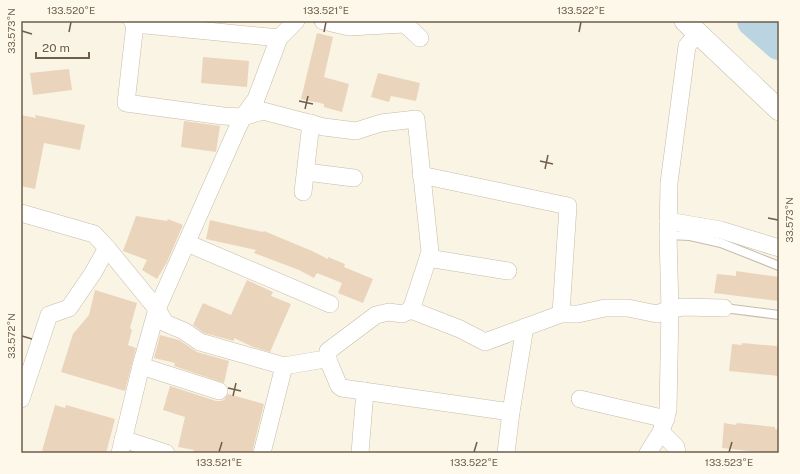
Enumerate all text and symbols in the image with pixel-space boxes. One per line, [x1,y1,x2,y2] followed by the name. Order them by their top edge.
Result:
[47,4,95,16] text: 133.520°E
[303,4,349,16] text: 133.521°E
[557,4,605,16] text: 133.522°E
[5,8,17,54] text: 33.573°N
[36,34,89,60] scale bar
[42,41,70,55] text: 20 m
[783,197,795,243] text: 33.573°N
[5,313,17,359] text: 33.572°N
[196,456,242,468] text: 133.521°E
[450,456,498,468] text: 133.522°E
[705,456,753,468] text: 133.523°E

